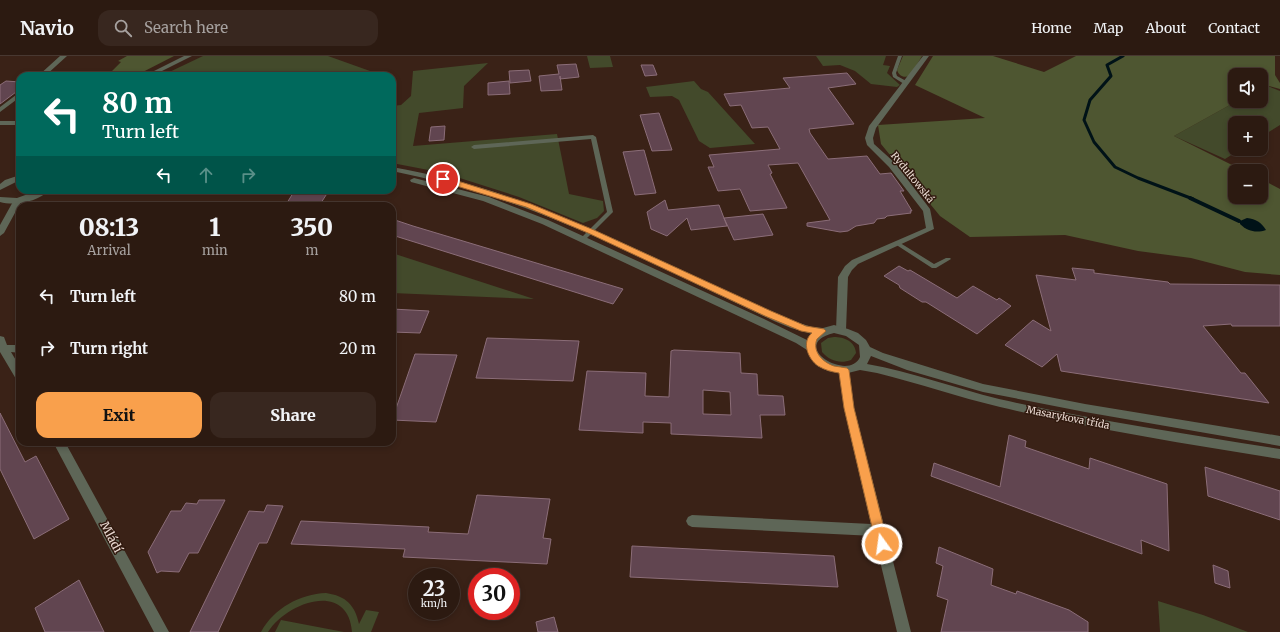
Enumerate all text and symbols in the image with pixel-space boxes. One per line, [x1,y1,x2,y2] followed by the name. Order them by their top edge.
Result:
[98,10,378,46] search box
[20,16,74,40] text: Navio
[112,17,134,39] icon: search
[144,18,228,37] text: Search here
[1031,19,1072,37] text: Home
[1094,19,1123,37] text: Map
[1145,19,1186,37] text: About
[1208,19,1260,37] text: Contact
[1228,68,1268,204] map controls
[1228,68,1268,108] button: sound
[102,85,173,121] text: 80 m
[36,88,88,140] icon: left
[1228,116,1268,156] button: +
[102,120,179,143] text: Turn left
[888,149,938,206] street label: Rydultowská
[426,162,460,196] pin
[153,164,175,186] icon: left
[195,164,217,186] icon: ahead
[237,164,259,186] icon: right
[1228,164,1268,204] button: −
[432,168,454,190] icon: arrive
[79,212,139,243] text: 08:13
[209,212,220,243] text: 1
[291,212,333,243] text: 350
[87,242,131,259] text: Arrival
[202,242,228,259] text: min
[305,242,318,259] text: m
[36,285,58,307] icon: left
[70,287,136,306] text: Turn left
[339,287,376,306] text: 80 m
[36,337,58,359] icon: right
[70,339,148,358] text: Turn right
[339,339,376,358] text: 20 m
[36,392,202,438] button: Exit
[210,392,376,438] button: Share
[1025,403,1111,432] street label: Masarykova třída
[97,519,126,556] street label: Mládí
[861,523,903,565] position arrow
[468,568,520,620] speed limit sign: 30
[423,576,445,601] text: 23
[421,597,447,610] text: km/h

